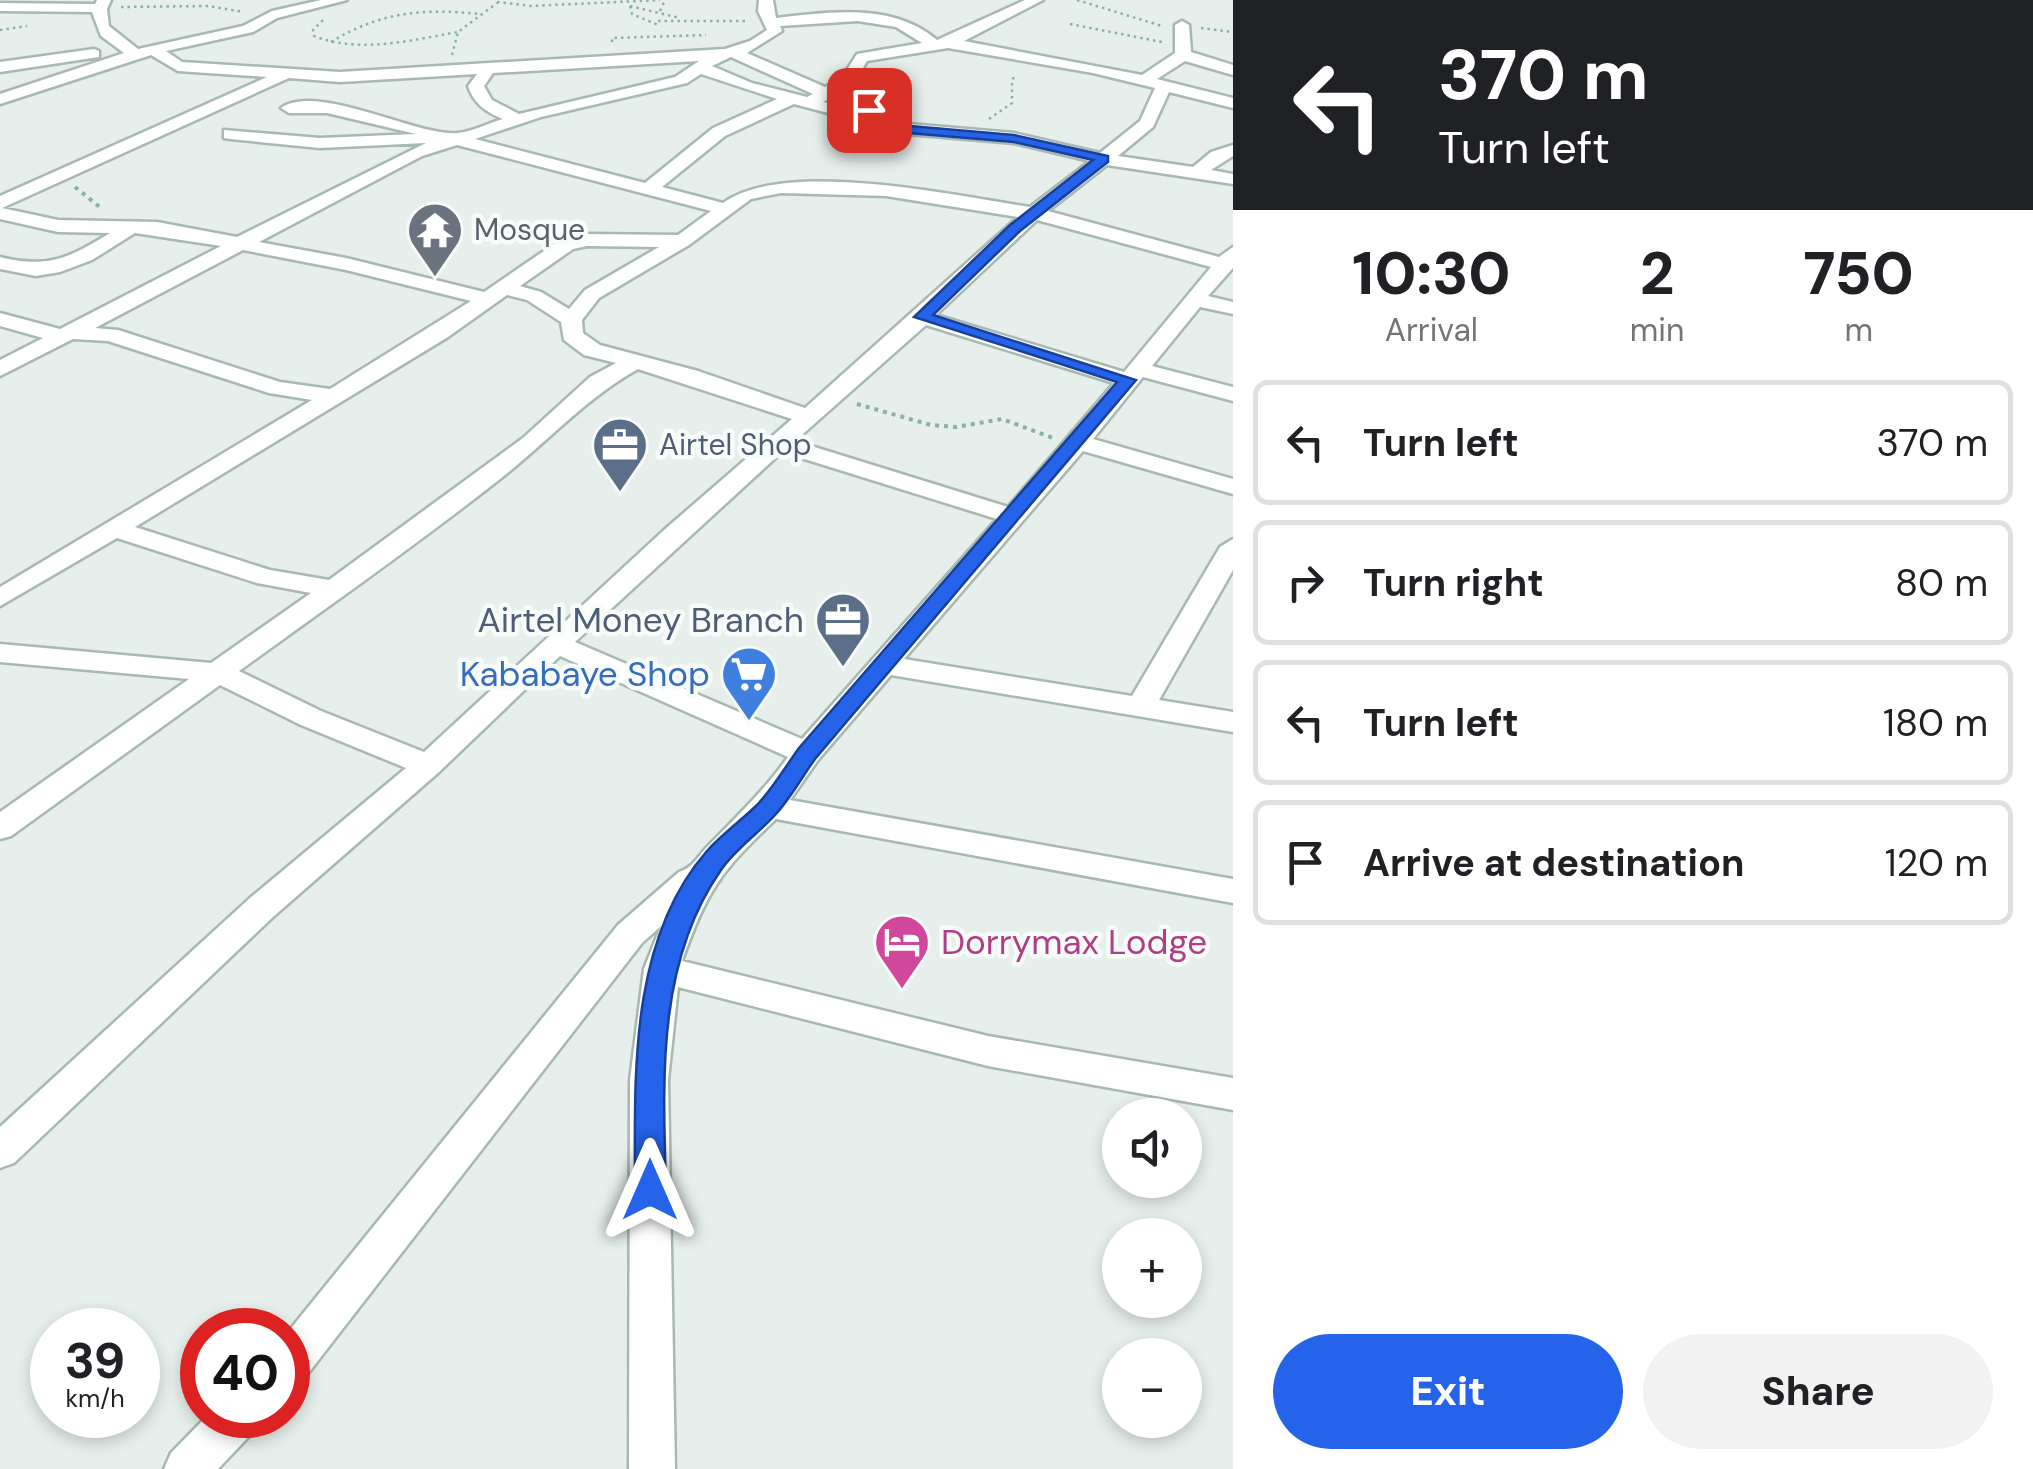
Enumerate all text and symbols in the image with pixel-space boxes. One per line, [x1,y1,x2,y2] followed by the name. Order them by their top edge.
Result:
[1438,30,1649,121] text: 370 m
[1273,40,1403,170] icon: left
[827,68,912,153] pin
[842,83,897,138] icon: arrive
[1438,118,1610,177] text: Turn left
[405,200,465,279] temple icon: Mosque
[474,210,585,249] place label: Mosque
[1352,234,1511,313] text: 10:30
[1640,234,1674,313] text: 2
[1803,234,1914,313] text: 750
[1385,309,1478,351] text: Arrival
[1630,309,1684,351] text: min
[1844,309,1873,351] text: m
[590,415,650,494] office icon: Airtel Shop
[1278,415,1333,470] icon: left
[1363,418,1519,468] text: Turn left
[1876,418,1988,468] text: 370 m
[659,425,812,464] place label: Airtel Shop
[1278,555,1333,610] icon: right
[1363,558,1544,608] text: Turn right
[1895,558,1988,608] text: 80 m
[813,590,873,669] office icon: Airtel Money Branch
[478,597,804,643] place label: Airtel Money Branch
[719,644,779,723] supermarket icon: Kababaye Shop
[460,651,710,697] place label: Kababaye Shop
[1278,695,1333,750] icon: left
[1363,698,1519,748] text: Turn left
[1883,698,1988,748] text: 180 m
[1278,835,1333,890] icon: arrive
[1363,838,1745,888] text: Arrive at destination
[1885,838,1988,888] text: 120 m
[872,912,932,991] hotel icon: Dorrymax Lodge
[941,919,1207,965] place label: Dorrymax Lodge
[1102,1098,1202,1438] map controls
[1102,1098,1202,1198] button: sound
[598,1138,702,1242] position arrow
[1102,1218,1202,1318] button: +
[180,1308,310,1438] speed limit sign: 40
[65,1328,125,1394] text: 39
[1273,1334,1623,1449] button: Exit
[1643,1334,1993,1449] button: Share
[1102,1338,1202,1438] button: −
[65,1382,125,1415] text: km/h

